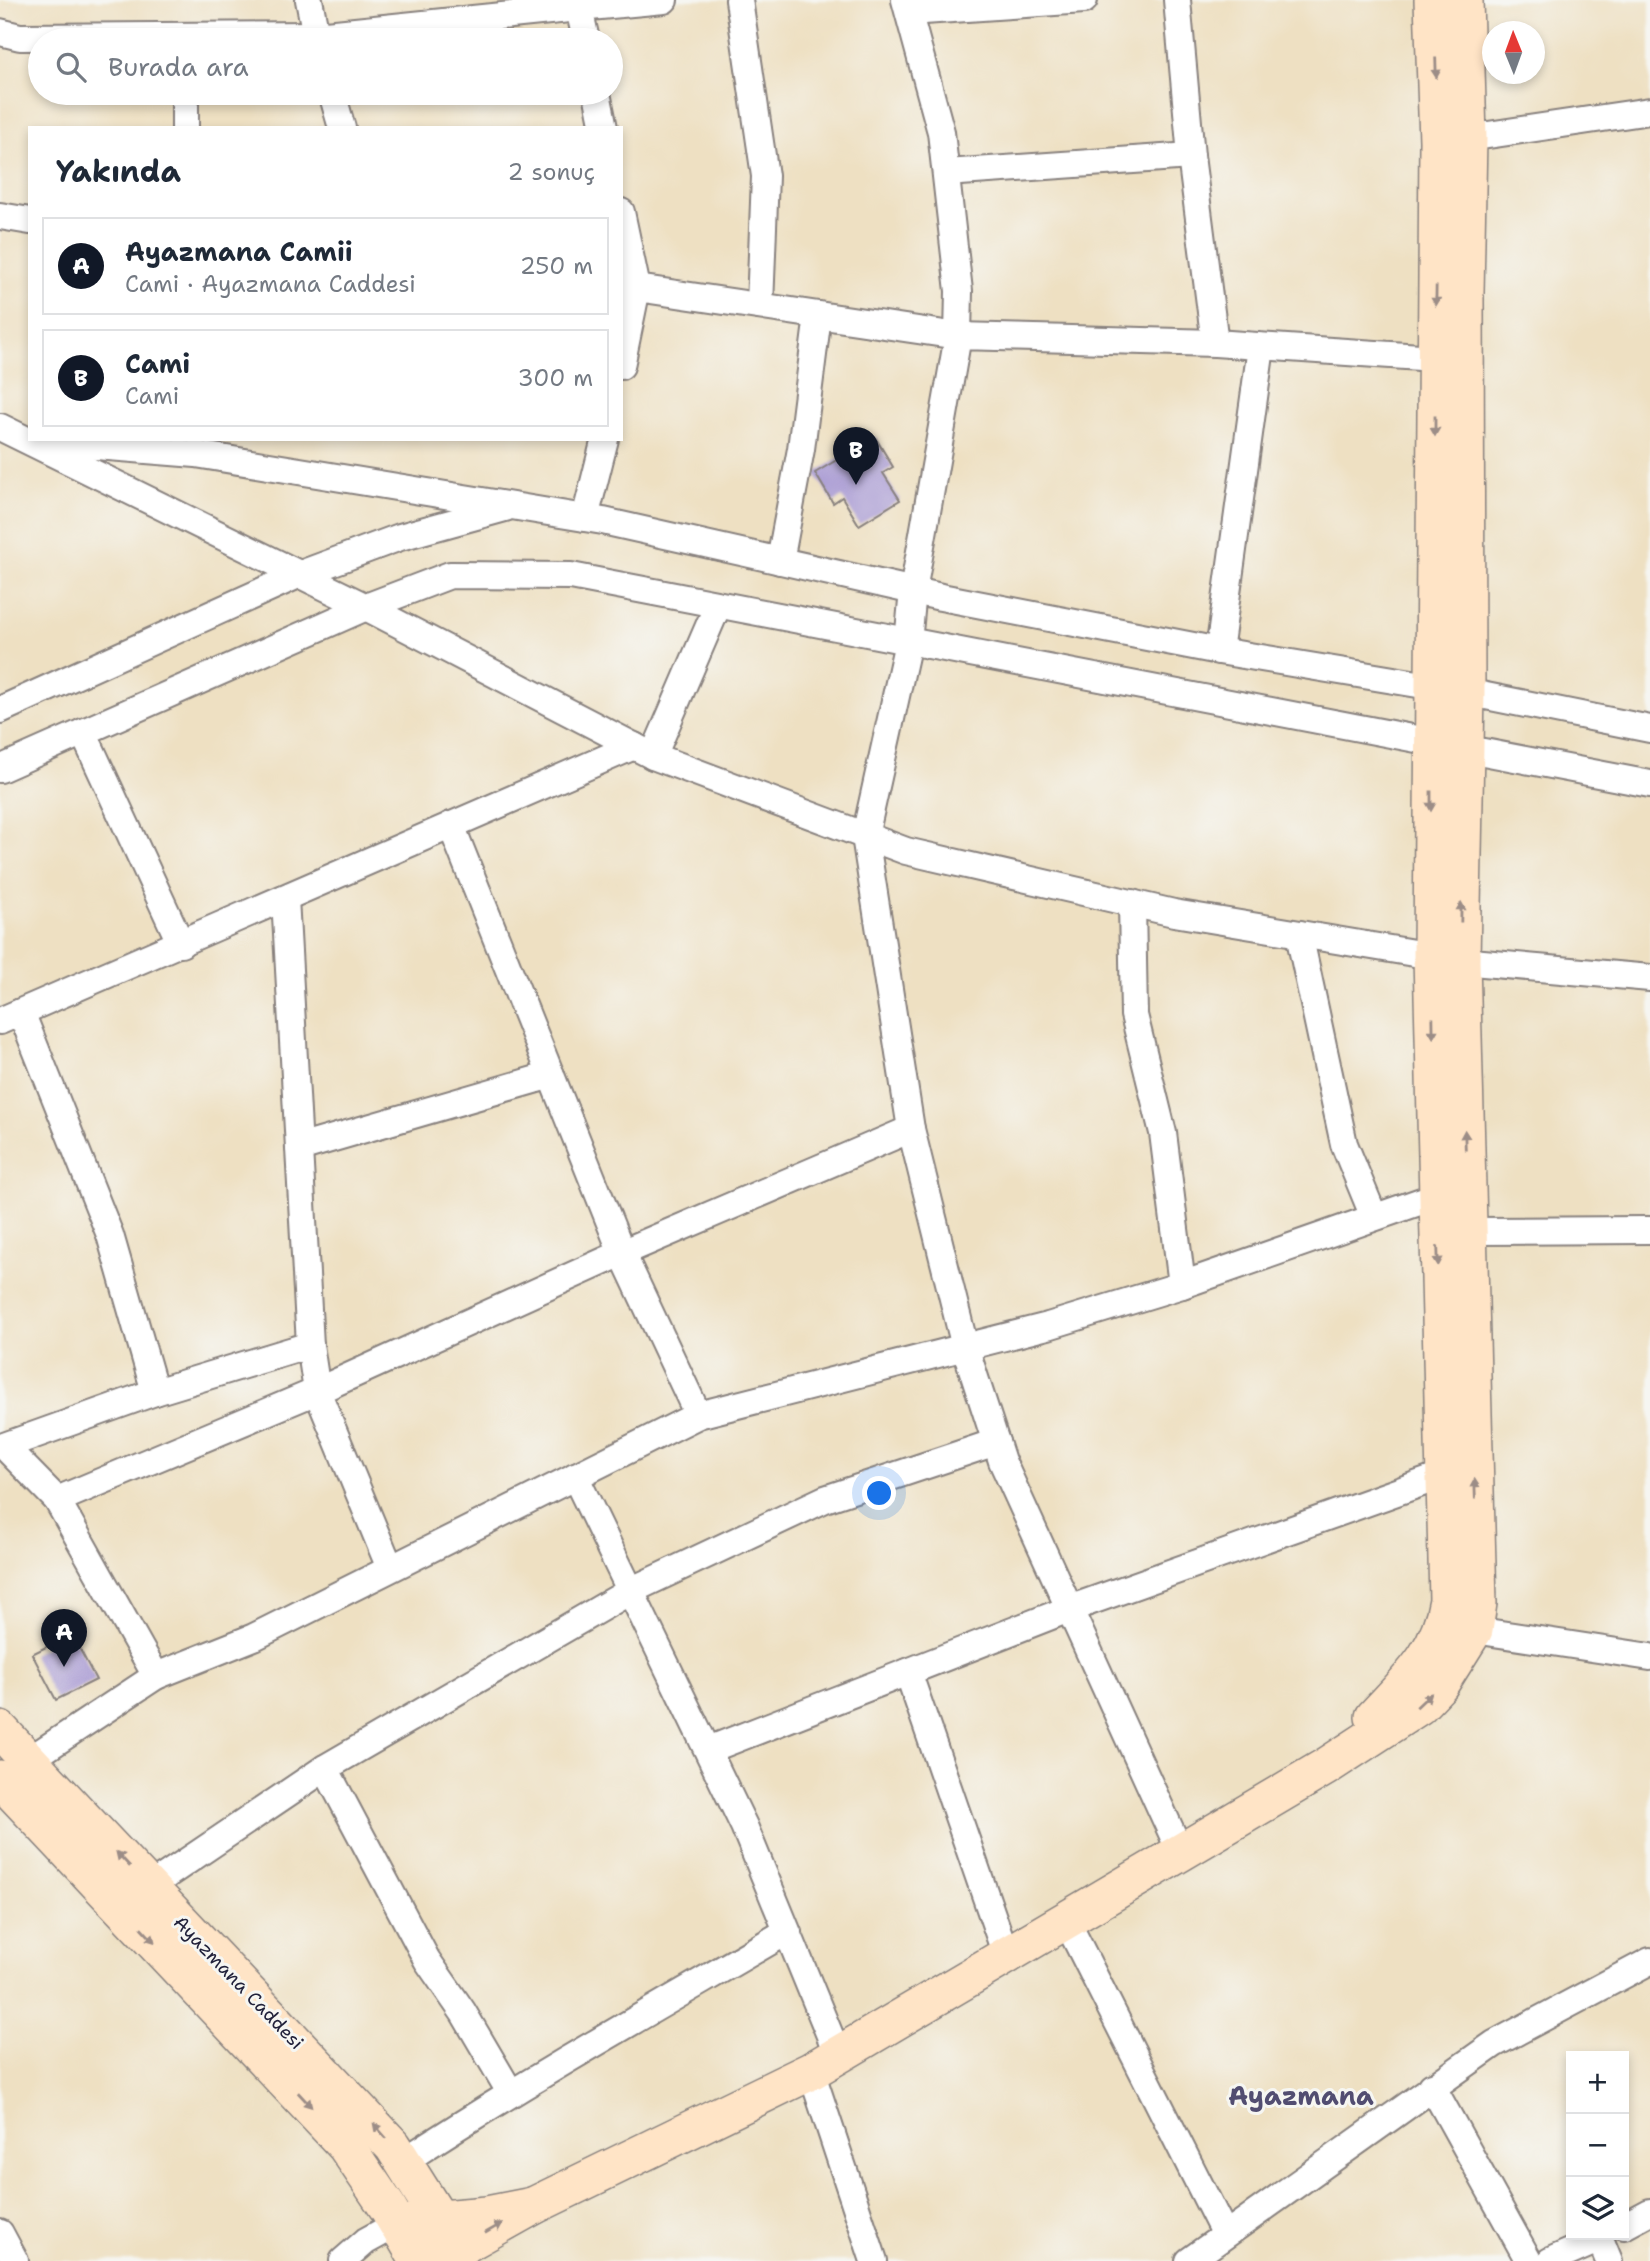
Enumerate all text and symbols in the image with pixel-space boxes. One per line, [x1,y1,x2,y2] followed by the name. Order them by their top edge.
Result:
[1482,21,1545,84] north arrow
[28,28,623,105] search box
[52,48,90,86] icon: search
[108,49,249,84] text: Burada ara
[1430,57,1441,79] one-way arrow
[56,151,181,192] text: Yakında
[508,157,595,187] text: 2 sonuç
[125,234,353,269] text: Ayazmana Camii
[72,251,90,281] text: A
[520,251,593,281] text: 250 m
[125,269,416,299] text: Cami · Ayazmana Caddesi
[1430,285,1441,307] one-way arrow
[125,346,190,381] text: Cami
[74,363,88,393] text: B
[518,363,593,393] text: 300 m
[125,381,179,411] text: Cami
[1429,416,1441,438] one-way arrow
[833,427,879,485] pin: B
[1425,790,1437,812] one-way arrow
[1456,901,1467,923] one-way arrow
[1427,1017,1439,1039] one-way arrow
[1460,1128,1471,1150] one-way arrow
[1432,1245,1443,1267] one-way arrow
[862,1476,896,1510] your location
[1469,1478,1481,1500] one-way arrow
[41,1609,87,1667] pin: A
[1415,1692,1433,1708] one-way arrow
[115,1851,131,1868] one-way arrow
[168,1910,309,2055] street label: Ayazmana Caddesi
[140,1926,156,1944] one-way arrow
[1566,2051,1629,2240] map controls
[1566,2051,1629,2114] button: +
[1228,2078,1374,2113] district label: Ayazmana
[296,2091,312,2108] one-way arrow
[1566,2114,1629,2177] button: −
[372,2122,388,2140] one-way arrow
[1566,2177,1629,2240] button: layers
[485,2222,504,2234] one-way arrow

